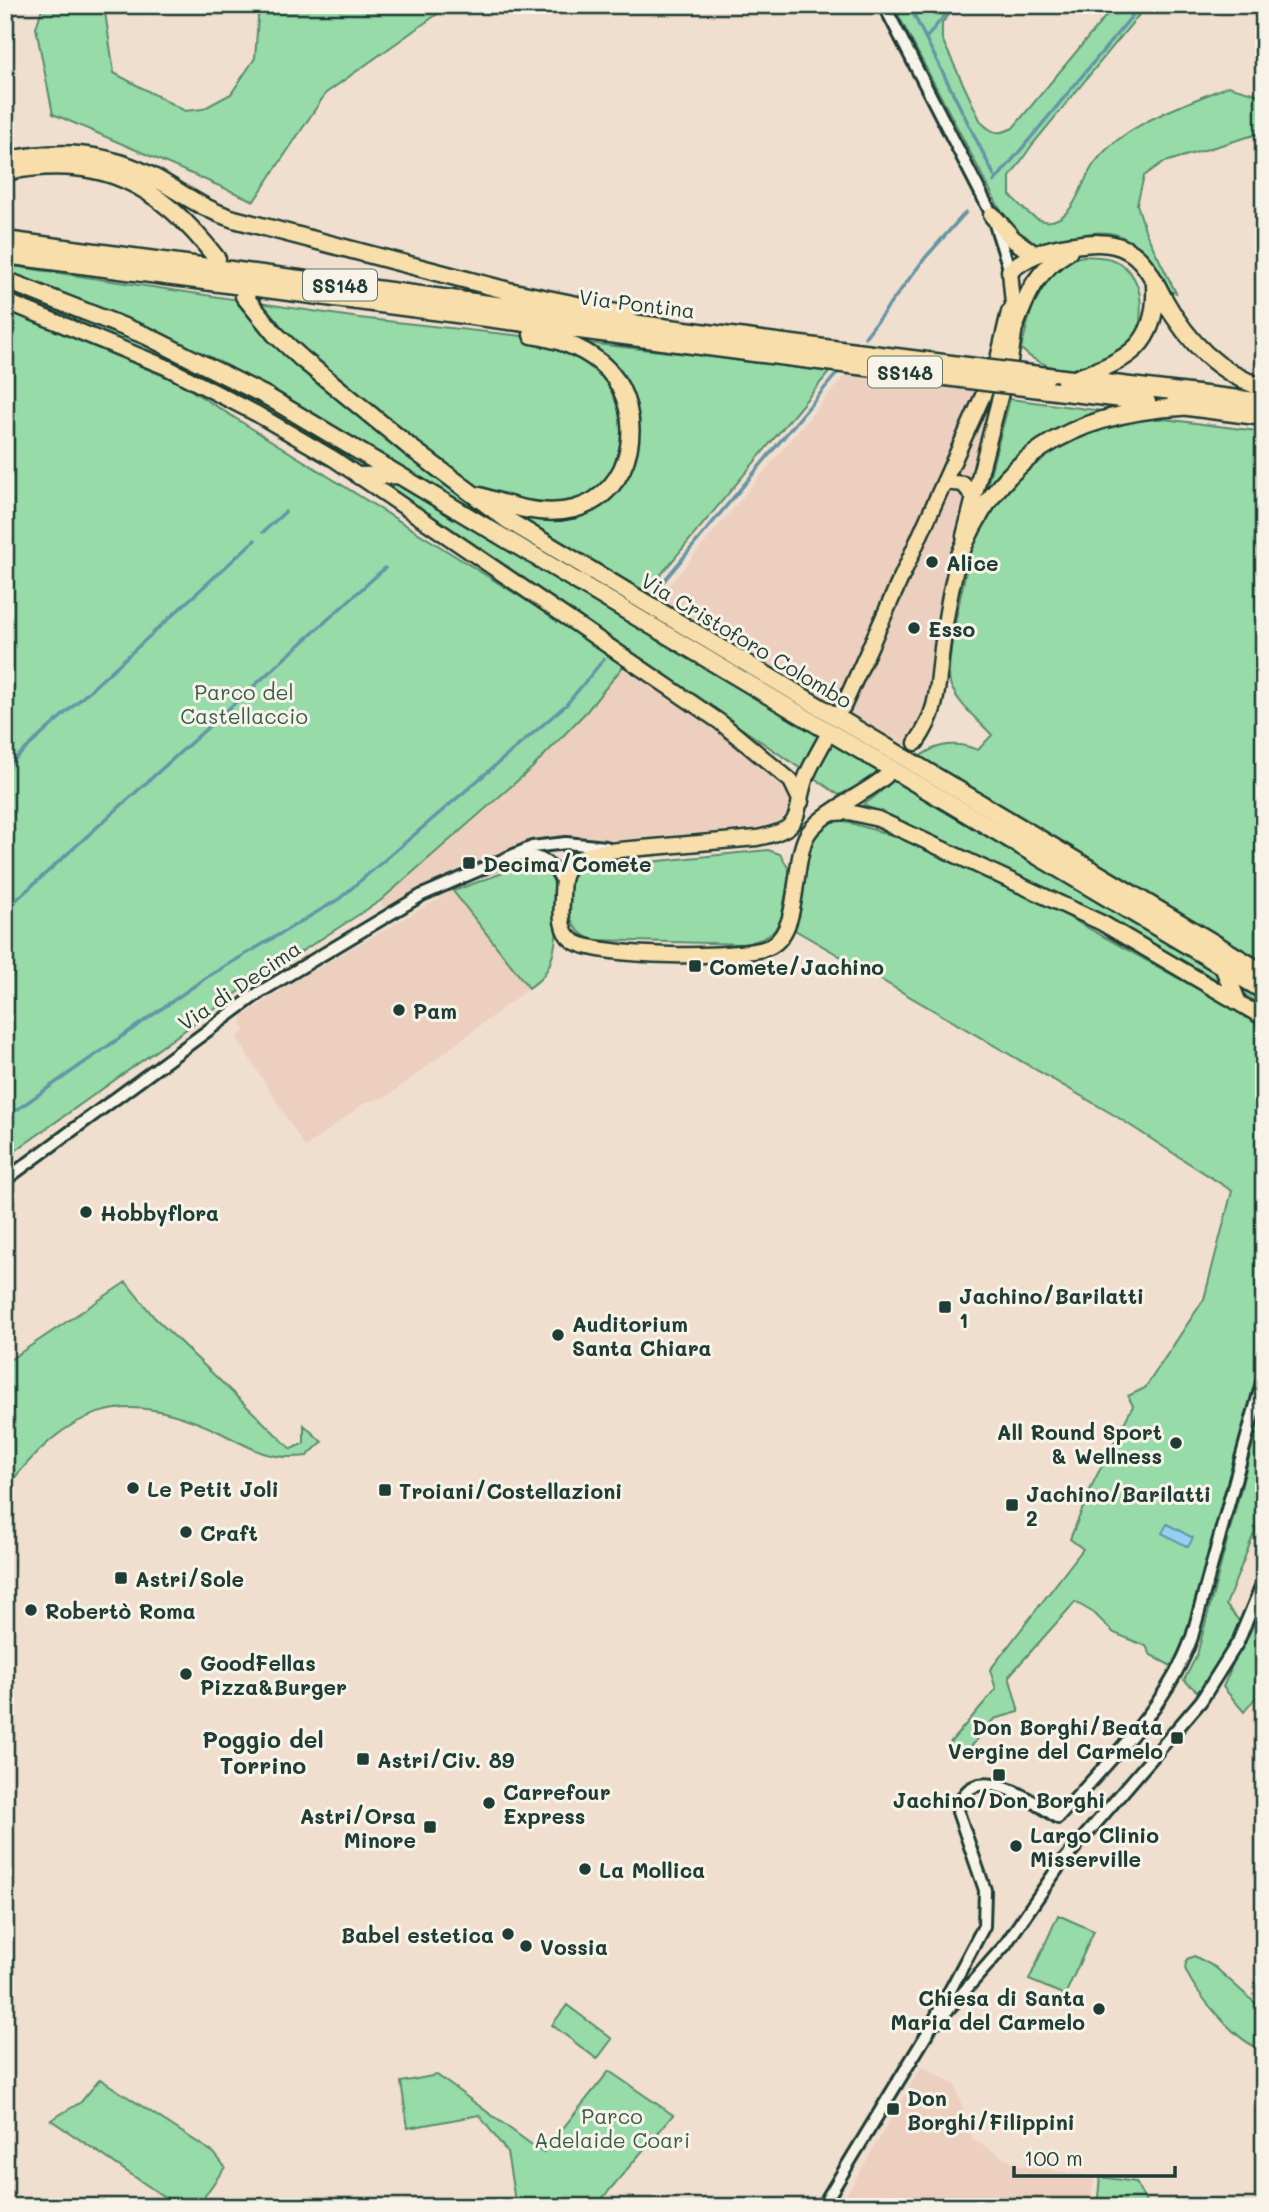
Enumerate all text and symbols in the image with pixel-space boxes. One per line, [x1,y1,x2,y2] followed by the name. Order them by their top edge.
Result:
[303,270,377,300] road number: SS148
[577,282,697,324] street label: Via Pontina
[868,356,942,388] road number: SS148
[946,549,998,576] place label: Alice
[924,554,940,570] marker: Alice
[636,566,858,714] street label: Via Cristoforo Colombo
[928,615,976,642] place label: Esso
[906,620,922,636] marker: Esso
[180,678,308,729] park label: Parco del Castellaccio
[483,850,651,877] place label: Decima/Comete
[461,855,477,871] marker: Decima/Comete
[172,934,306,1036] street label: Via di Decima
[709,953,884,980] place label: Comete/Jachino
[687,958,703,974] marker: Comete/Jachino
[413,997,457,1024] place label: Pam
[391,1002,407,1018] marker: Pam
[100,1199,219,1227] place label: Hobbyflora
[78,1204,94,1220] marker: Hobbyflora
[959,1282,1144,1333] place label: Jachino/Barilatti 1
[937,1299,953,1315] marker: Jachino/Barilatti 1
[572,1310,712,1361] place label: Auditorium Santa Chiara
[550,1327,566,1343] marker: Auditorium Santa Chiara
[997,1418,1162,1469] place label: All Round Sport & Wellness
[1168,1435,1184,1451] marker: All Round Sport & Wellness
[147,1475,279,1502] place label: Le Petit Joli
[399,1477,622,1504] place label: Troiani/Costellazioni
[125,1480,141,1496] marker: Le Petit Joli
[1026,1480,1211,1531] place label: Jachino/Barilatti 2
[377,1482,393,1498] marker: Troiani/Costellazioni
[1004,1497,1020,1513] marker: Jachino/Barilatti 2
[200,1519,258,1546] place label: Craft
[178,1524,194,1540] marker: Craft
[135,1565,244,1592] place label: Astri/Sole
[113,1570,129,1586] marker: Astri/Sole
[45,1597,196,1624] place label: Robertò Roma
[23,1602,39,1618] marker: Robertò Roma
[200,1649,347,1700] place label: GoodFellas Pizza&Burger
[178,1666,194,1682] marker: GoodFellas Pizza&Burger
[948,1713,1163,1764] place label: Don Borghi/Beata Vergine del Carmelo
[202,1724,324,1780] district label: Poggio del Torrino
[1169,1730,1185,1746] marker: Don Borghi/Beata Vergine del Carmelo
[377,1746,515,1773] place label: Astri/Civ. 89
[355,1751,371,1767] marker: Astri/Civ. 89
[991,1767,1007,1783] marker: Jachino/Don Borghi
[503,1778,611,1829] place label: Carrefour Express
[893,1786,1105,1813] place label: Jachino/Don Borghi
[481,1795,497,1811] marker: Carrefour Express
[300,1802,416,1853] place label: Astri/Orsa Minore
[422,1819,438,1835] marker: Astri/Orsa Minore
[1030,1821,1159,1872] place label: Largo Clinio Misserville
[1008,1838,1024,1854] marker: Largo Clinio Misserville
[599,1856,705,1883] place label: La Mollica
[577,1861,593,1877] marker: La Mollica
[341,1921,494,1948] place label: Babel estetica
[500,1926,516,1942] marker: Babel estetica
[540,1933,608,1960] place label: Vossia
[518,1938,534,1954] marker: Vossia
[891,1984,1085,2035] place label: Chiesa di Santa Maria del Carmelo
[1091,2001,1107,2017] marker: Chiesa di Santa Maria del Carmelo
[907,2084,1075,2135] place label: Don Borghi/Filippini
[885,2101,901,2117] marker: Don Borghi/Filippini
[534,2102,690,2153] park label: Parco Adelaide Coari
[1014,2135,1174,2179] scale bar
[1024,2144,1083,2171] text: 100 m

